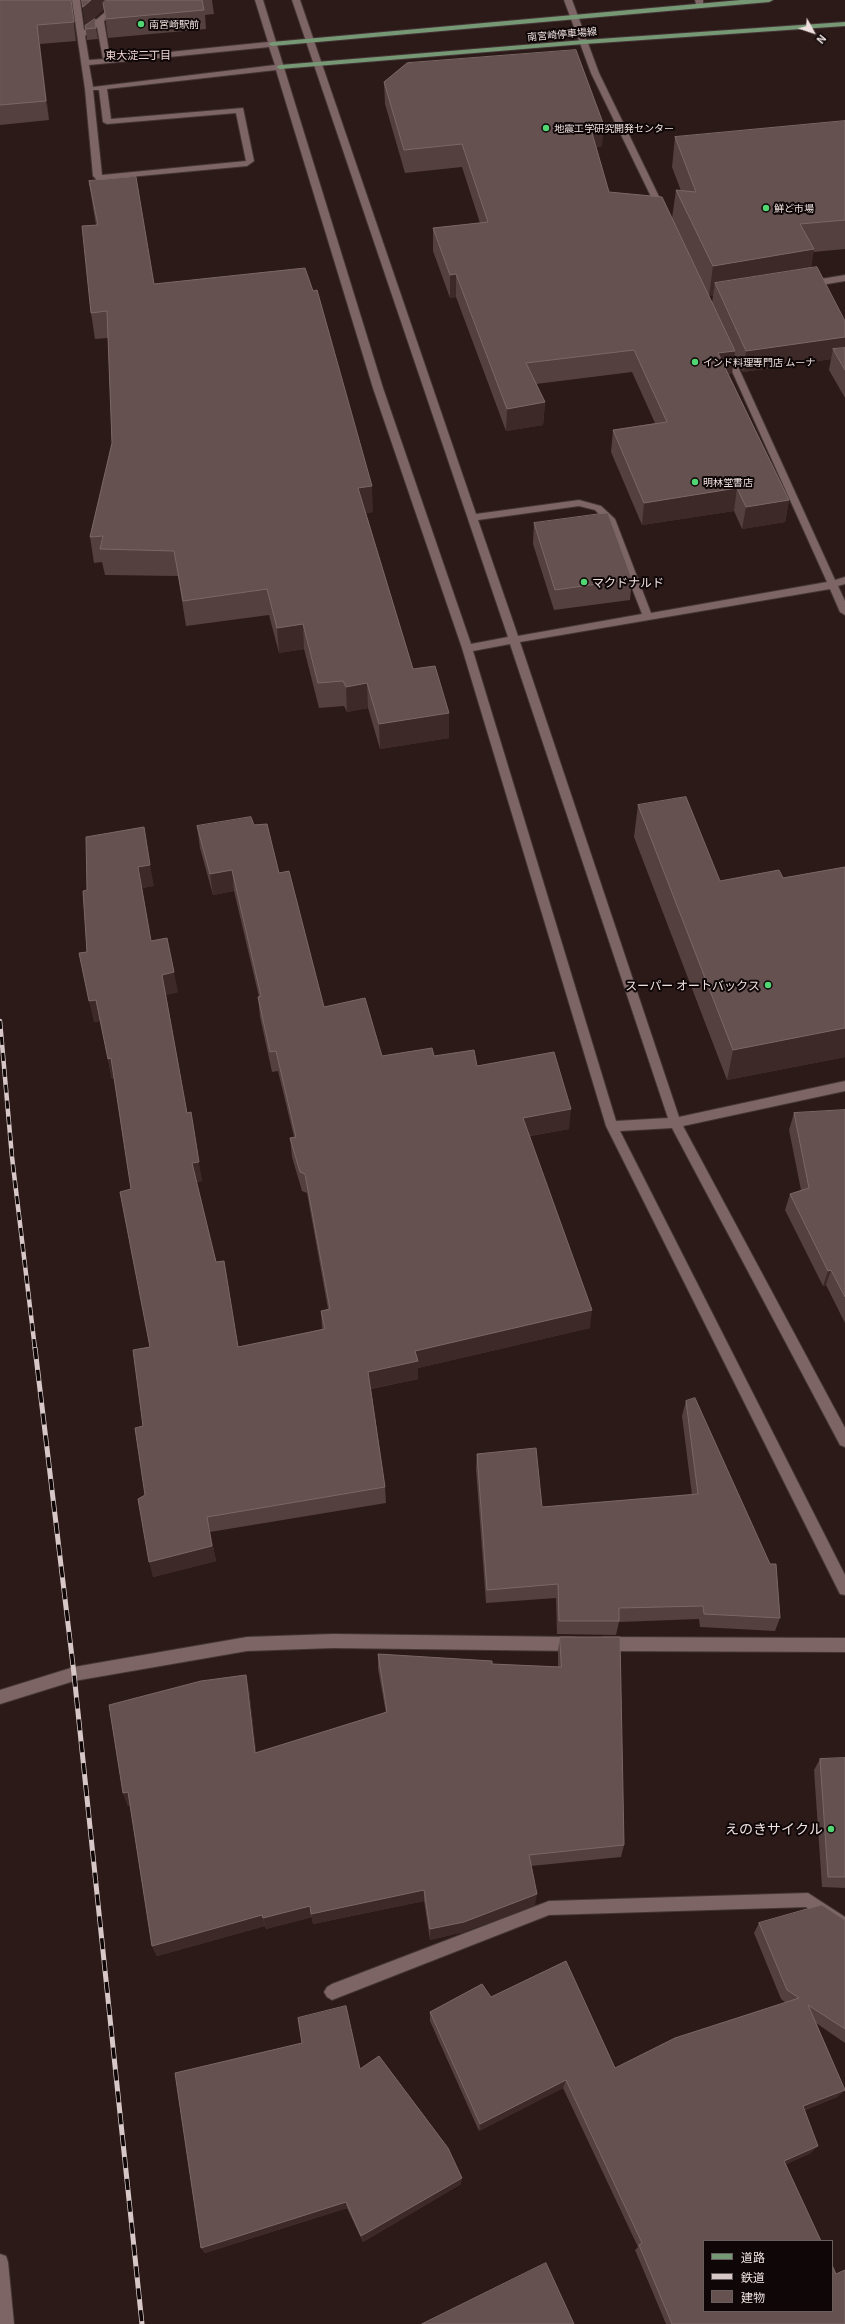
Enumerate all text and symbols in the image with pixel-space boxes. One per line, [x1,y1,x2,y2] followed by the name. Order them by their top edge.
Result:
[793,12,833,52] north arrow
[149,18,199,30] place label: 南宮崎駅前
[136,19,146,29] marker: 南宮崎駅前
[527,25,597,43] street label: 南宮崎停車場線
[813,31,831,48] text: N
[105,48,171,62] district label: 東大淀二丁目
[554,122,674,134] place label: 地震工学研究開発センター
[541,123,551,133] marker: 地震工学研究開発センター
[774,202,814,214] place label: 鮮ど市場
[761,203,771,213] marker: 鮮ど市場
[703,356,815,368] place label: インド料理専門店 ムーナ
[690,357,700,367] marker: インド料理専門店 ムーナ
[703,476,753,488] place label: 明林堂書店
[690,477,700,487] marker: 明林堂書店
[592,575,664,589] place label: マクドナルド
[579,577,589,587] marker: マクドナルド
[625,978,760,992] place label: スーパー オートバックス
[763,980,773,990] marker: スーパー オートバックス
[725,1821,823,1837] place label: えのきサイクル
[826,1824,836,1834] marker: えのきサイクル
[703,2240,833,2312] legend
[741,2248,765,2265] text: 道路
[741,2268,765,2285] text: 鉄道
[741,2288,765,2305] text: 建物

